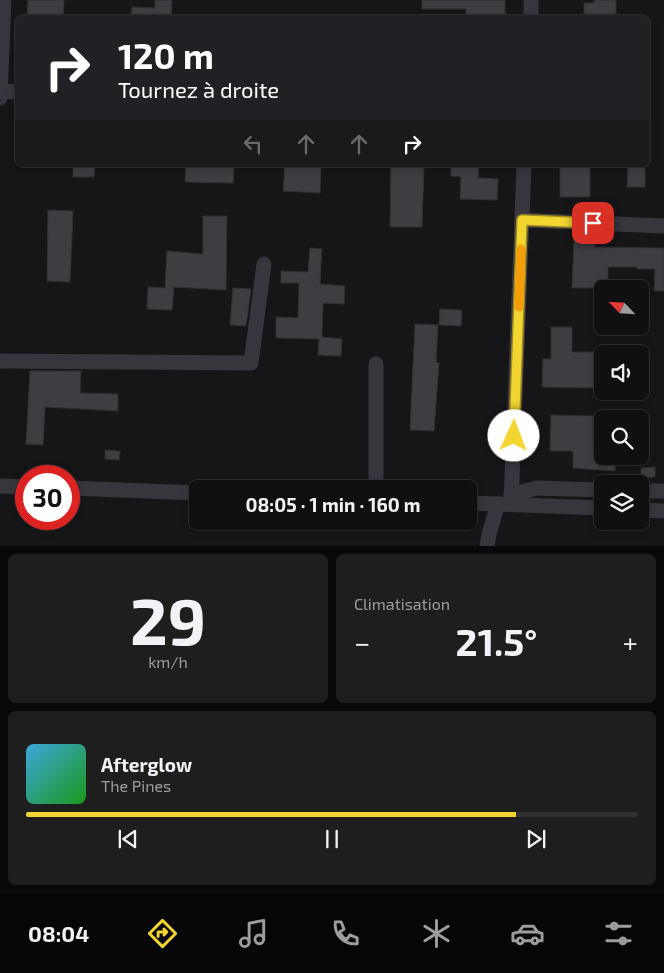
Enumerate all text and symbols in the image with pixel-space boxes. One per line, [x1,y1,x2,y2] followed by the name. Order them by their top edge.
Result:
[118,34,214,76] text: 120 m
[35,35,100,100] icon: right
[118,76,279,102] text: Tournez à droite
[239,130,267,158] icon: left
[292,130,320,158] icon: ahead
[345,130,373,158] icon: ahead
[398,130,426,158] icon: right
[572,202,614,244] pin
[579,209,607,237] icon: arrive
[594,280,649,335] north arrow
[594,280,649,530] map controls
[594,345,649,400] button: sound
[487,409,539,461] position arrow
[594,410,649,465] button: search
[15,465,80,530] speed limit sign: 30
[594,475,649,530] button: layers
[245,493,421,516] text: 08:05 · 1 min · 160 m
[130,580,206,658] text: 29
[354,594,450,613] text: Climatisation
[456,618,537,664] text: 21.5°
[354,625,370,659] text: −
[623,625,638,659] text: +
[148,652,188,671] text: km/h
[101,753,192,776] text: Afterglow
[101,776,171,795] text: The Pines
[114,825,142,853] icon: previous
[318,825,346,853] icon: pause
[522,825,550,853] icon: next
[145,916,180,951] icon: directions
[236,916,271,951] icon: music
[328,916,363,951] icon: phone
[419,916,454,951] icon: climate
[510,916,545,951] icon: car
[601,916,636,951] icon: filters
[28,920,89,946] text: 08:04

